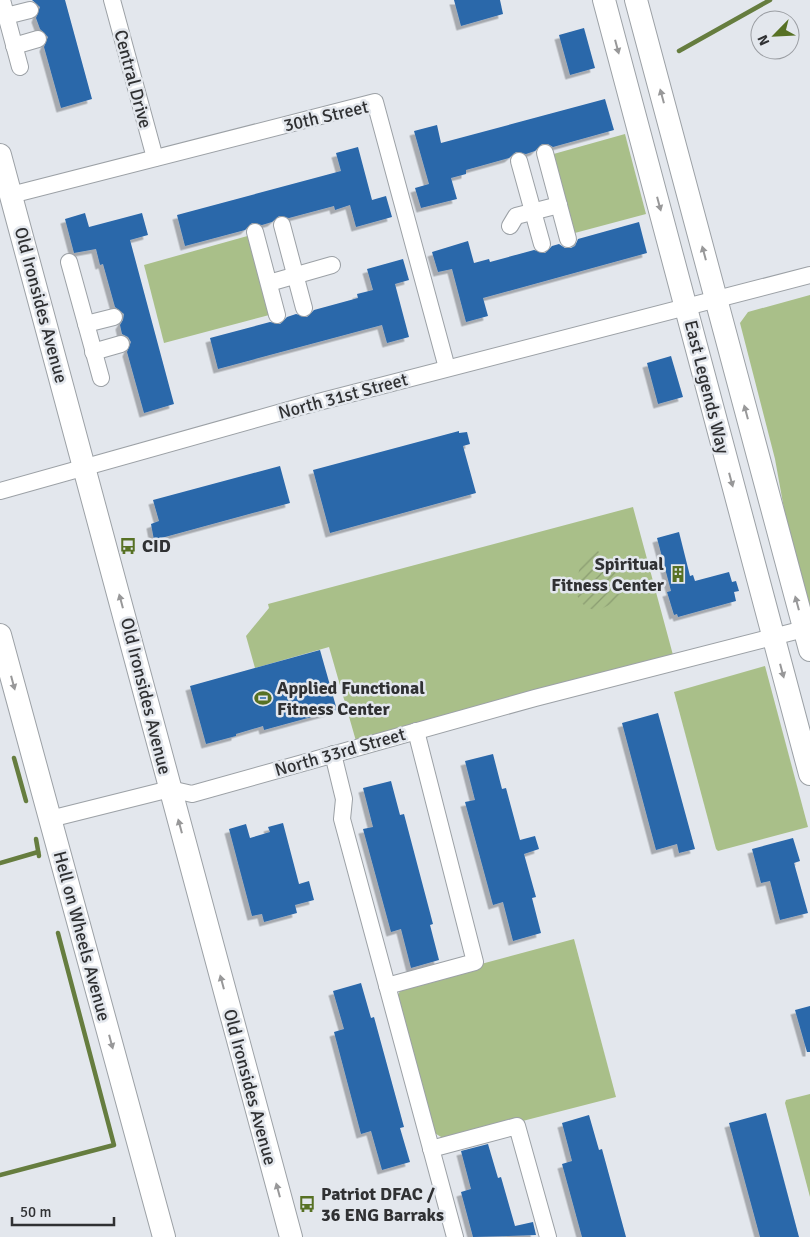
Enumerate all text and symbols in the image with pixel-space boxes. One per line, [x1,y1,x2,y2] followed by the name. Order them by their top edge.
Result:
[750,10,800,60] north arrow
[109,27,157,131] street label: Central Drive
[754,32,773,48] text: N
[613,40,621,55] one-way arrow
[658,88,666,103] one-way arrow
[281,96,371,136] street label: 30th Street
[655,197,663,212] one-way arrow
[10,225,72,385] street label: Old Ironsides Avenue
[700,245,708,260] one-way arrow
[680,318,734,457] street label: East Legends Way
[276,368,410,424] street label: North 31st Street
[742,405,750,420] one-way arrow
[727,472,735,487] one-way arrow
[142,535,171,557] place label: CID
[118,536,138,556] bus stop icon: CID
[551,553,665,596] place label: Spiritual Fitness Center
[668,564,688,584] building icon: Spiritual Fitness Center
[117,593,125,608] one-way arrow
[793,596,801,611] one-way arrow
[116,615,176,777] street label: Old Ironsides Avenue
[778,663,786,678] one-way arrow
[9,675,17,690] one-way arrow
[277,677,425,720] place label: Applied Functional Fitness Center
[253,688,273,708] sports icon: Applied Functional Fitness Center
[272,723,408,781] street label: North 33rd Street
[175,818,183,833] one-way arrow
[49,849,115,1023] street label: Hell on Wheels Avenue
[218,975,226,990] one-way arrow
[219,1007,281,1167] street label: Old Ironsides Avenue
[107,1035,115,1050] one-way arrow
[274,1182,282,1197] one-way arrow
[321,1183,444,1226] place label: Patriot DFAC / 36 ENG Barraks
[12,1194,115,1226] scale bar
[297,1194,317,1214] bus stop icon: Patriot DFAC / 36 ENG Barraks
[20,1203,51,1221] text: 50 m

